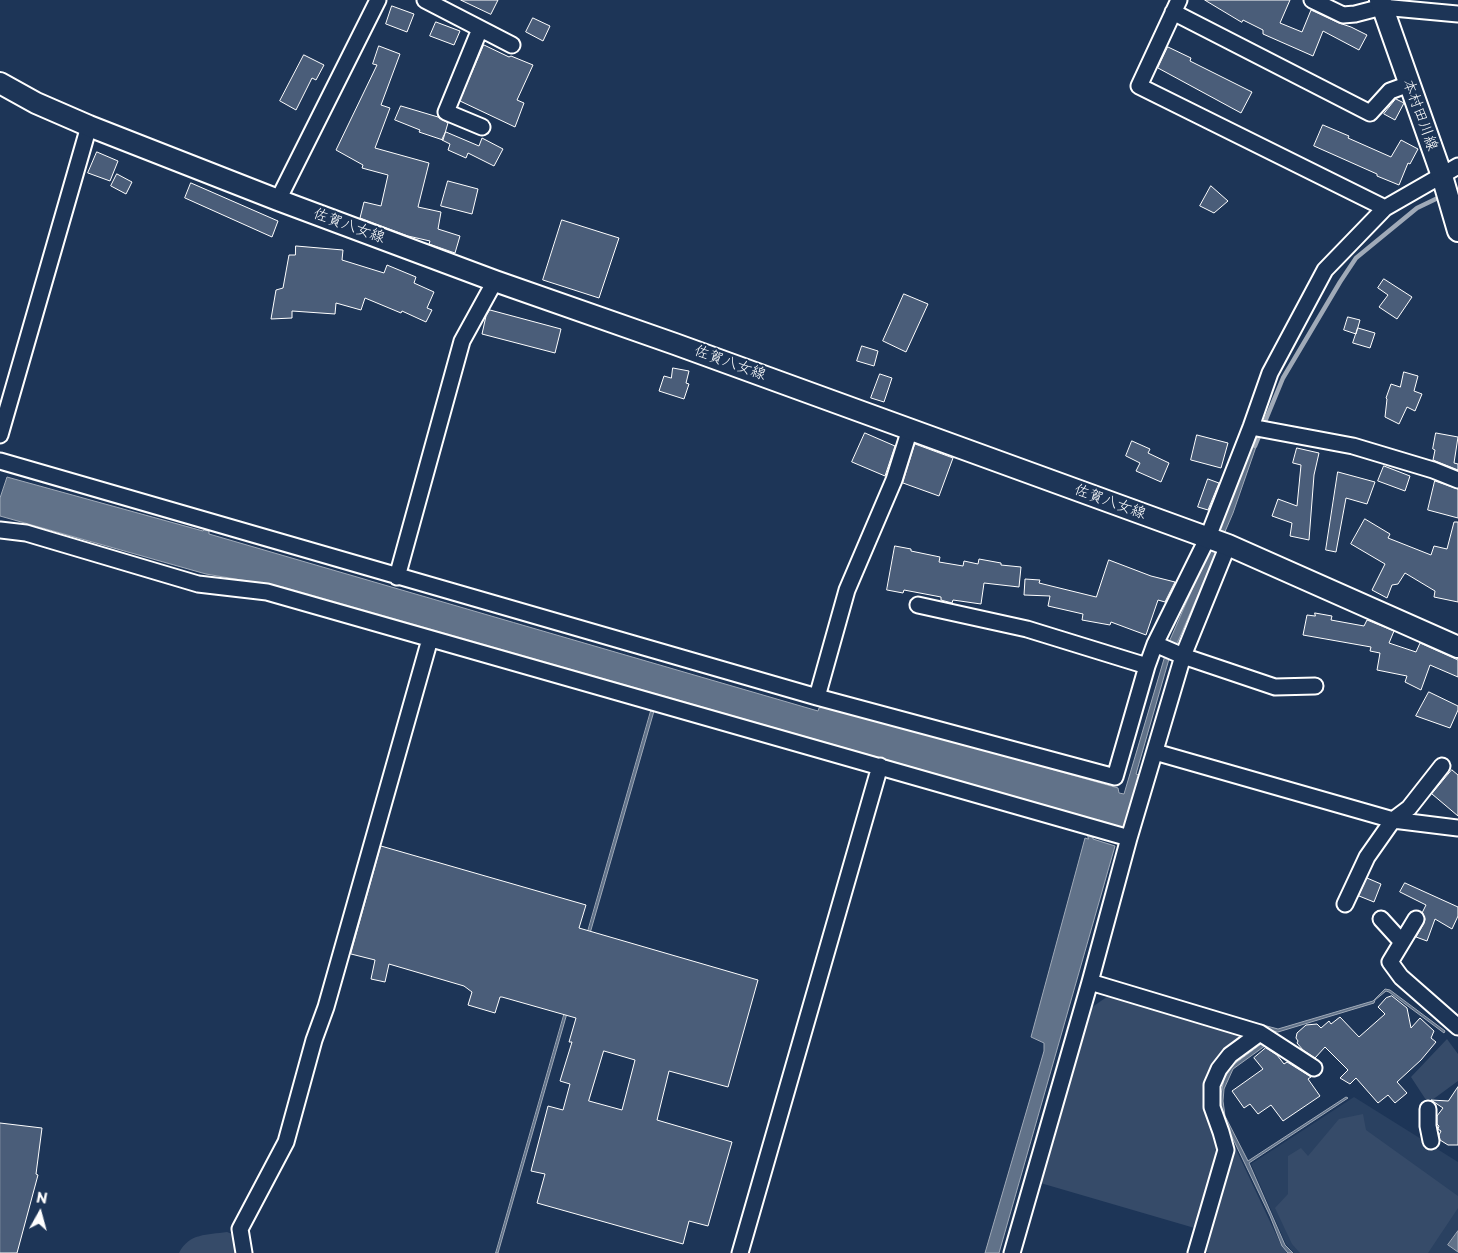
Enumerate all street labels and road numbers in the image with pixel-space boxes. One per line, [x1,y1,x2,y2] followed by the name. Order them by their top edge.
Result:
[1399,77,1441,153] street label: 本村田川線
[311,205,387,247] street label: 佐賀八女線
[692,342,768,384] street label: 佐賀八女線
[1072,481,1148,523] street label: 佐賀八女線

